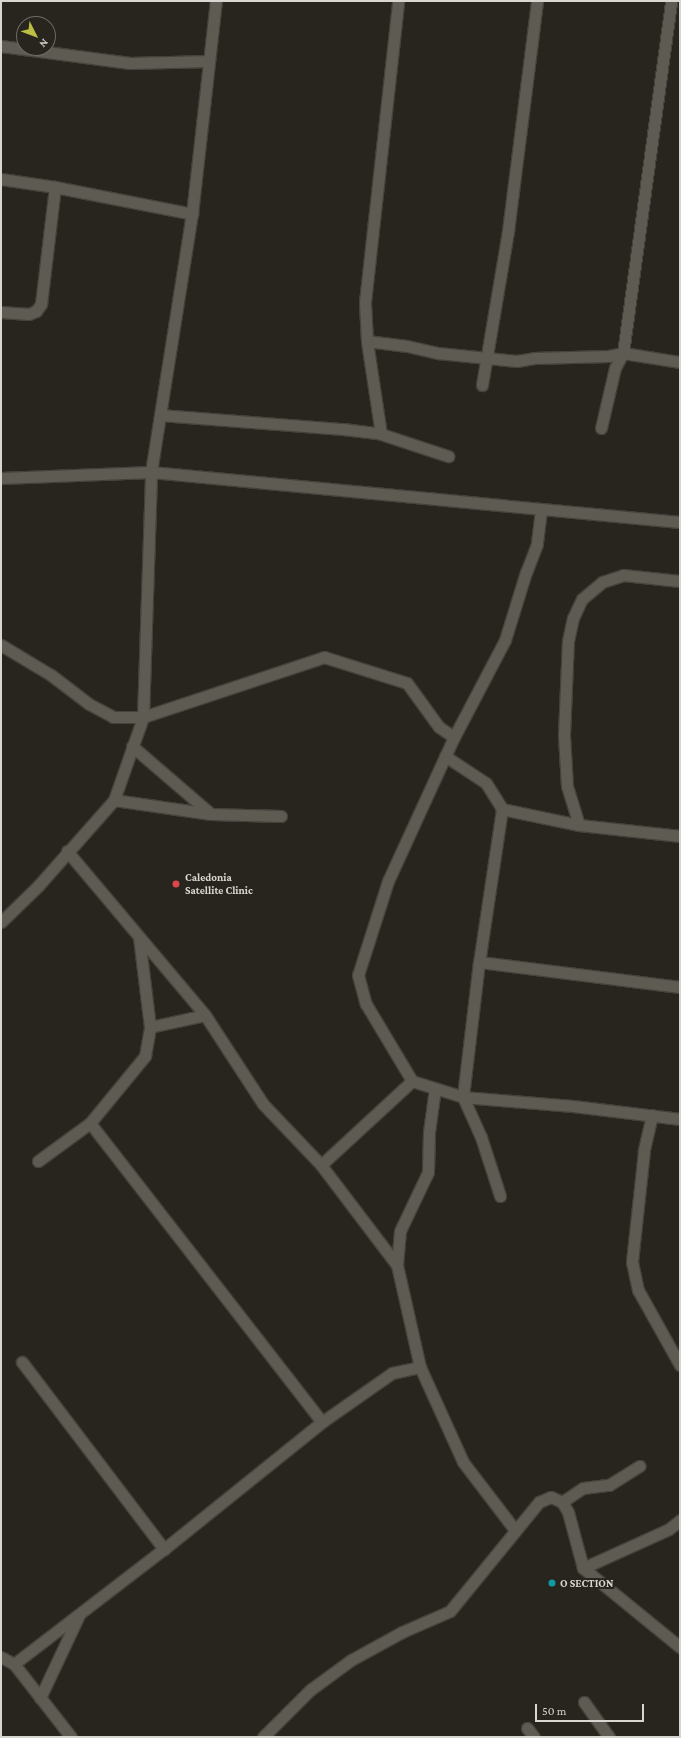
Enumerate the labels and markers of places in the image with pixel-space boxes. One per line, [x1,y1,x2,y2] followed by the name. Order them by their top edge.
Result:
[185,871,253,897] place label: Caledonia Satellite Clinic
[170,878,182,890] marker: Caledonia Satellite Clinic
[560,1576,613,1590] place label: O SECTION
[547,1578,557,1588] marker: O SECTION

